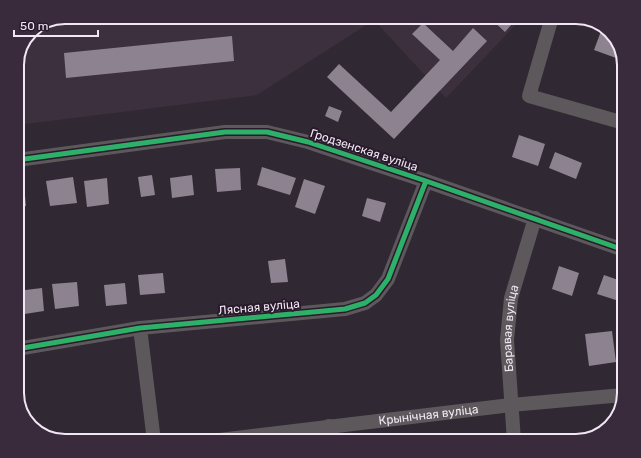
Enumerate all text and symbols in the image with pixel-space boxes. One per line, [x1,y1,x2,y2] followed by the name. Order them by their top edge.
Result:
[14,12,98,38] scale bar
[20,19,48,33] text: 50 m
[308,126,420,174] street label: Гродзенская вуліца
[500,283,522,373] street label: Баравая вуліца
[218,296,300,318] street label: Лясная вуліца
[378,402,479,428] street label: Крынічная вуліца

